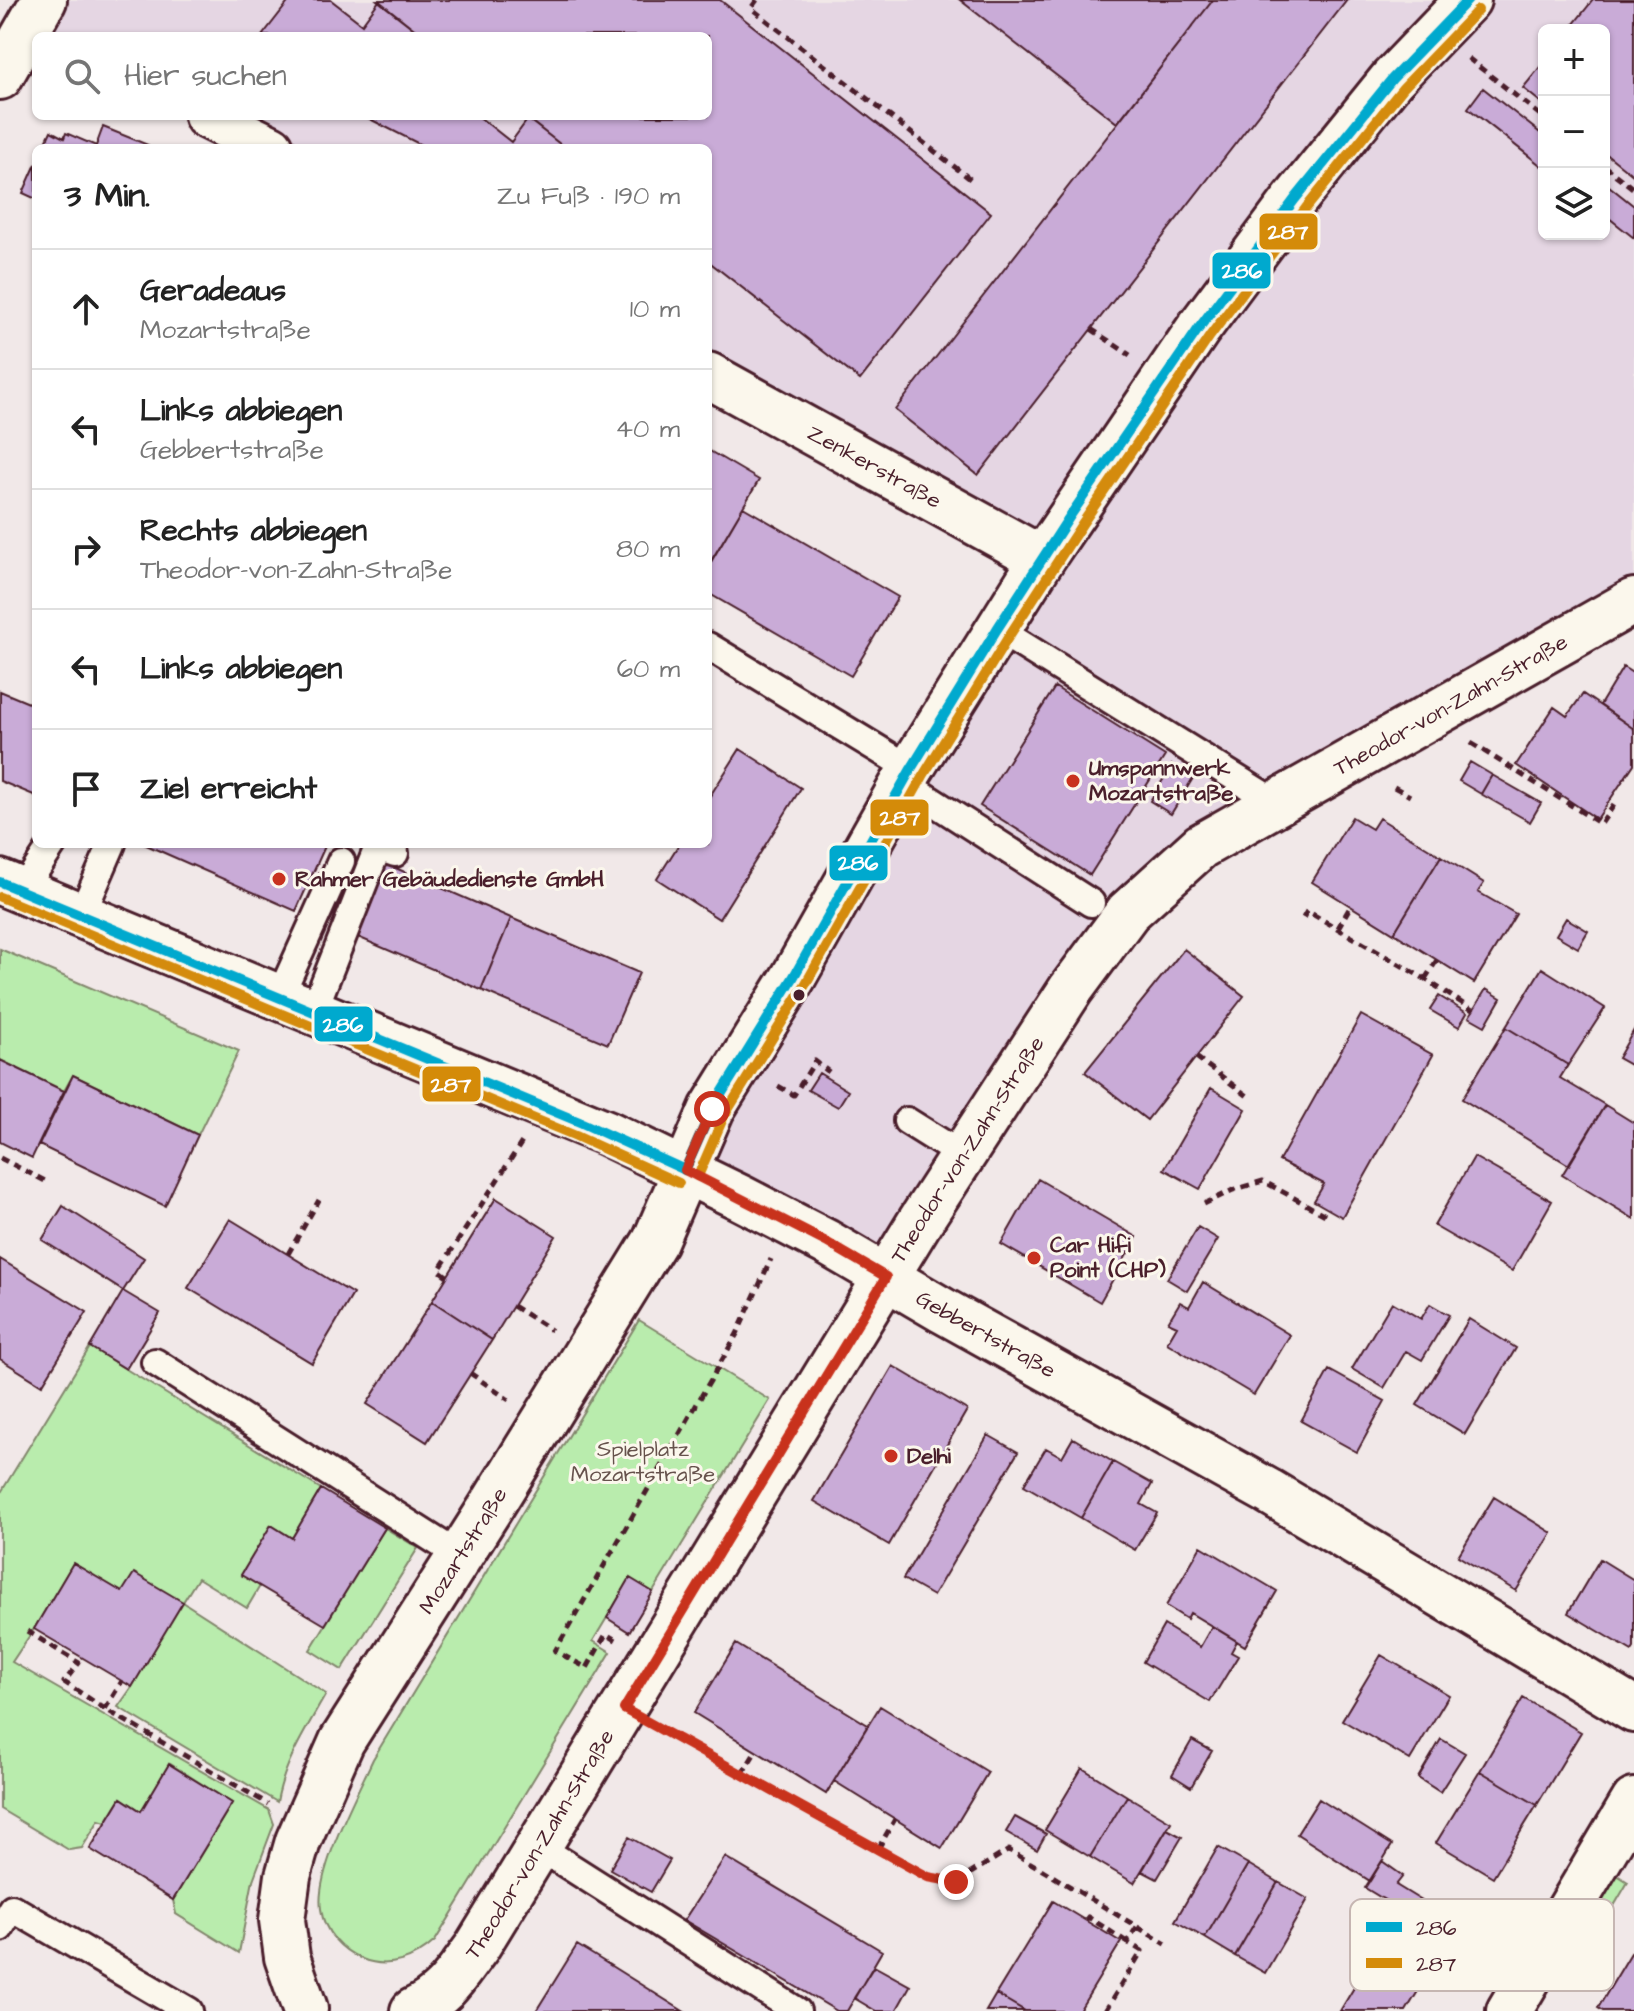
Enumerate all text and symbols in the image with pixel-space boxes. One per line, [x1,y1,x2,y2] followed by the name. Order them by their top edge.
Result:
[1538,24,1610,240] map controls
[1538,24,1610,96] button: +
[32,32,712,120] search box
[60,54,104,98] icon: search
[124,55,287,97] text: Hier suchen
[1538,96,1610,168] button: −
[1538,168,1610,240] button: layers
[64,172,150,220] text: 3 Min.
[497,178,680,214] text: Zu Fuß · 190 m
[1258,212,1319,251] line badge: 287
[1267,217,1309,248] text: 287
[1211,251,1272,290] line badge: 286
[1221,256,1263,287] text: 286
[140,270,286,312] text: Geradeaus
[64,287,108,331] icon: ahead
[630,291,680,327] text: 10 m
[140,312,311,348] text: Mozartstraße
[140,390,342,432] text: Links abbiegen
[64,407,108,451] icon: left
[615,411,680,447] text: 40 m
[802,417,947,516] street label: Zenkerstraße
[140,432,324,468] text: Gebbertstraße
[140,510,367,552] text: Rechts abbiegen
[64,527,108,571] icon: right
[616,531,680,567] text: 80 m
[140,552,452,588] text: Theodor-von-Zahn-Straße
[1328,626,1573,783] street label: Theodor-von-Zahn-Straße
[64,647,108,691] icon: left
[140,648,342,690] text: Links abbiegen
[617,651,680,687] text: 60 m
[1089,753,1234,809] place label: Umspannwerk Mozartstraße
[64,767,108,811] icon: arrive
[140,768,317,810] text: Ziel erreicht
[1064,772,1082,790] marker: Umspannwerk Mozartstraße
[869,798,930,837] line badge: 287
[879,803,921,834] text: 287
[828,844,889,882] line badge: 286
[837,848,879,879] text: 286
[295,864,605,895] place label: Rahmer Gebäudedienste GmbH
[270,870,288,888] marker: Rahmer Gebäudedienste GmbH
[791,987,807,1003] unlabelled marker
[313,1005,374,1043] line badge: 286
[322,1010,364,1041] text: 286
[883,1030,1052,1269] street label: Theodor-von-Zahn-Straße
[421,1065,482,1103] line badge: 287
[430,1070,472,1101] text: 287
[694,1091,730,1127] route start
[1050,1230,1166,1286] place label: Car Hifi Point (CHP)
[1025,1249,1043,1267] marker: Car Hifi Point (CHP)
[910,1283,1061,1386] street label: Gebbertstraße
[571,1434,715,1490] park label: Spielplatz Mozartstraße
[907,1441,952,1472] place label: Delhi
[882,1447,900,1465] marker: Delhi
[411,1481,515,1620] street label: Mozartstraße
[457,1723,622,1966] street label: Theodor-von-Zahn-Straße
[938,1864,974,1900] route end
[1350,1899,1614,1991] legend
[1416,1913,1457,1944] text: 286
[1416,1949,1457,1980] text: 287

